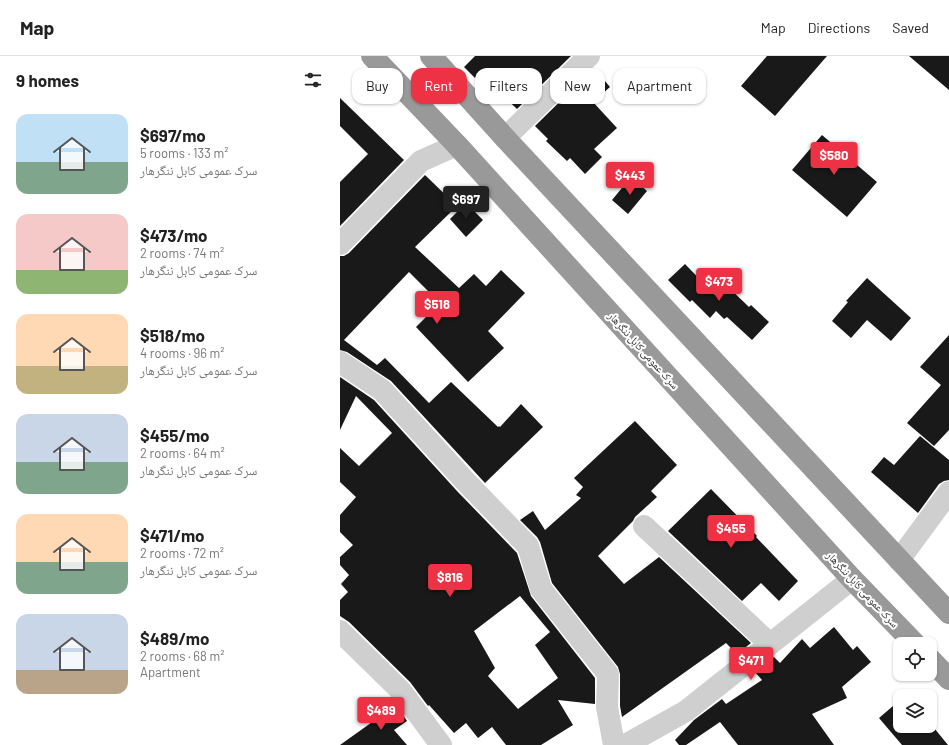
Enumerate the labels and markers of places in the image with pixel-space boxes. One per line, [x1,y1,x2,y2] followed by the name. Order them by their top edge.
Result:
[810,142,858,176] pin: $580
[606,162,654,196] pin: $443
[442,186,490,220] pin: $697
[695,268,743,302] pin: $473
[413,291,461,325] pin: $518
[707,515,755,549] pin: $455
[426,564,474,598] pin: $816
[727,647,775,681] pin: $471
[357,697,405,731] pin: $489

